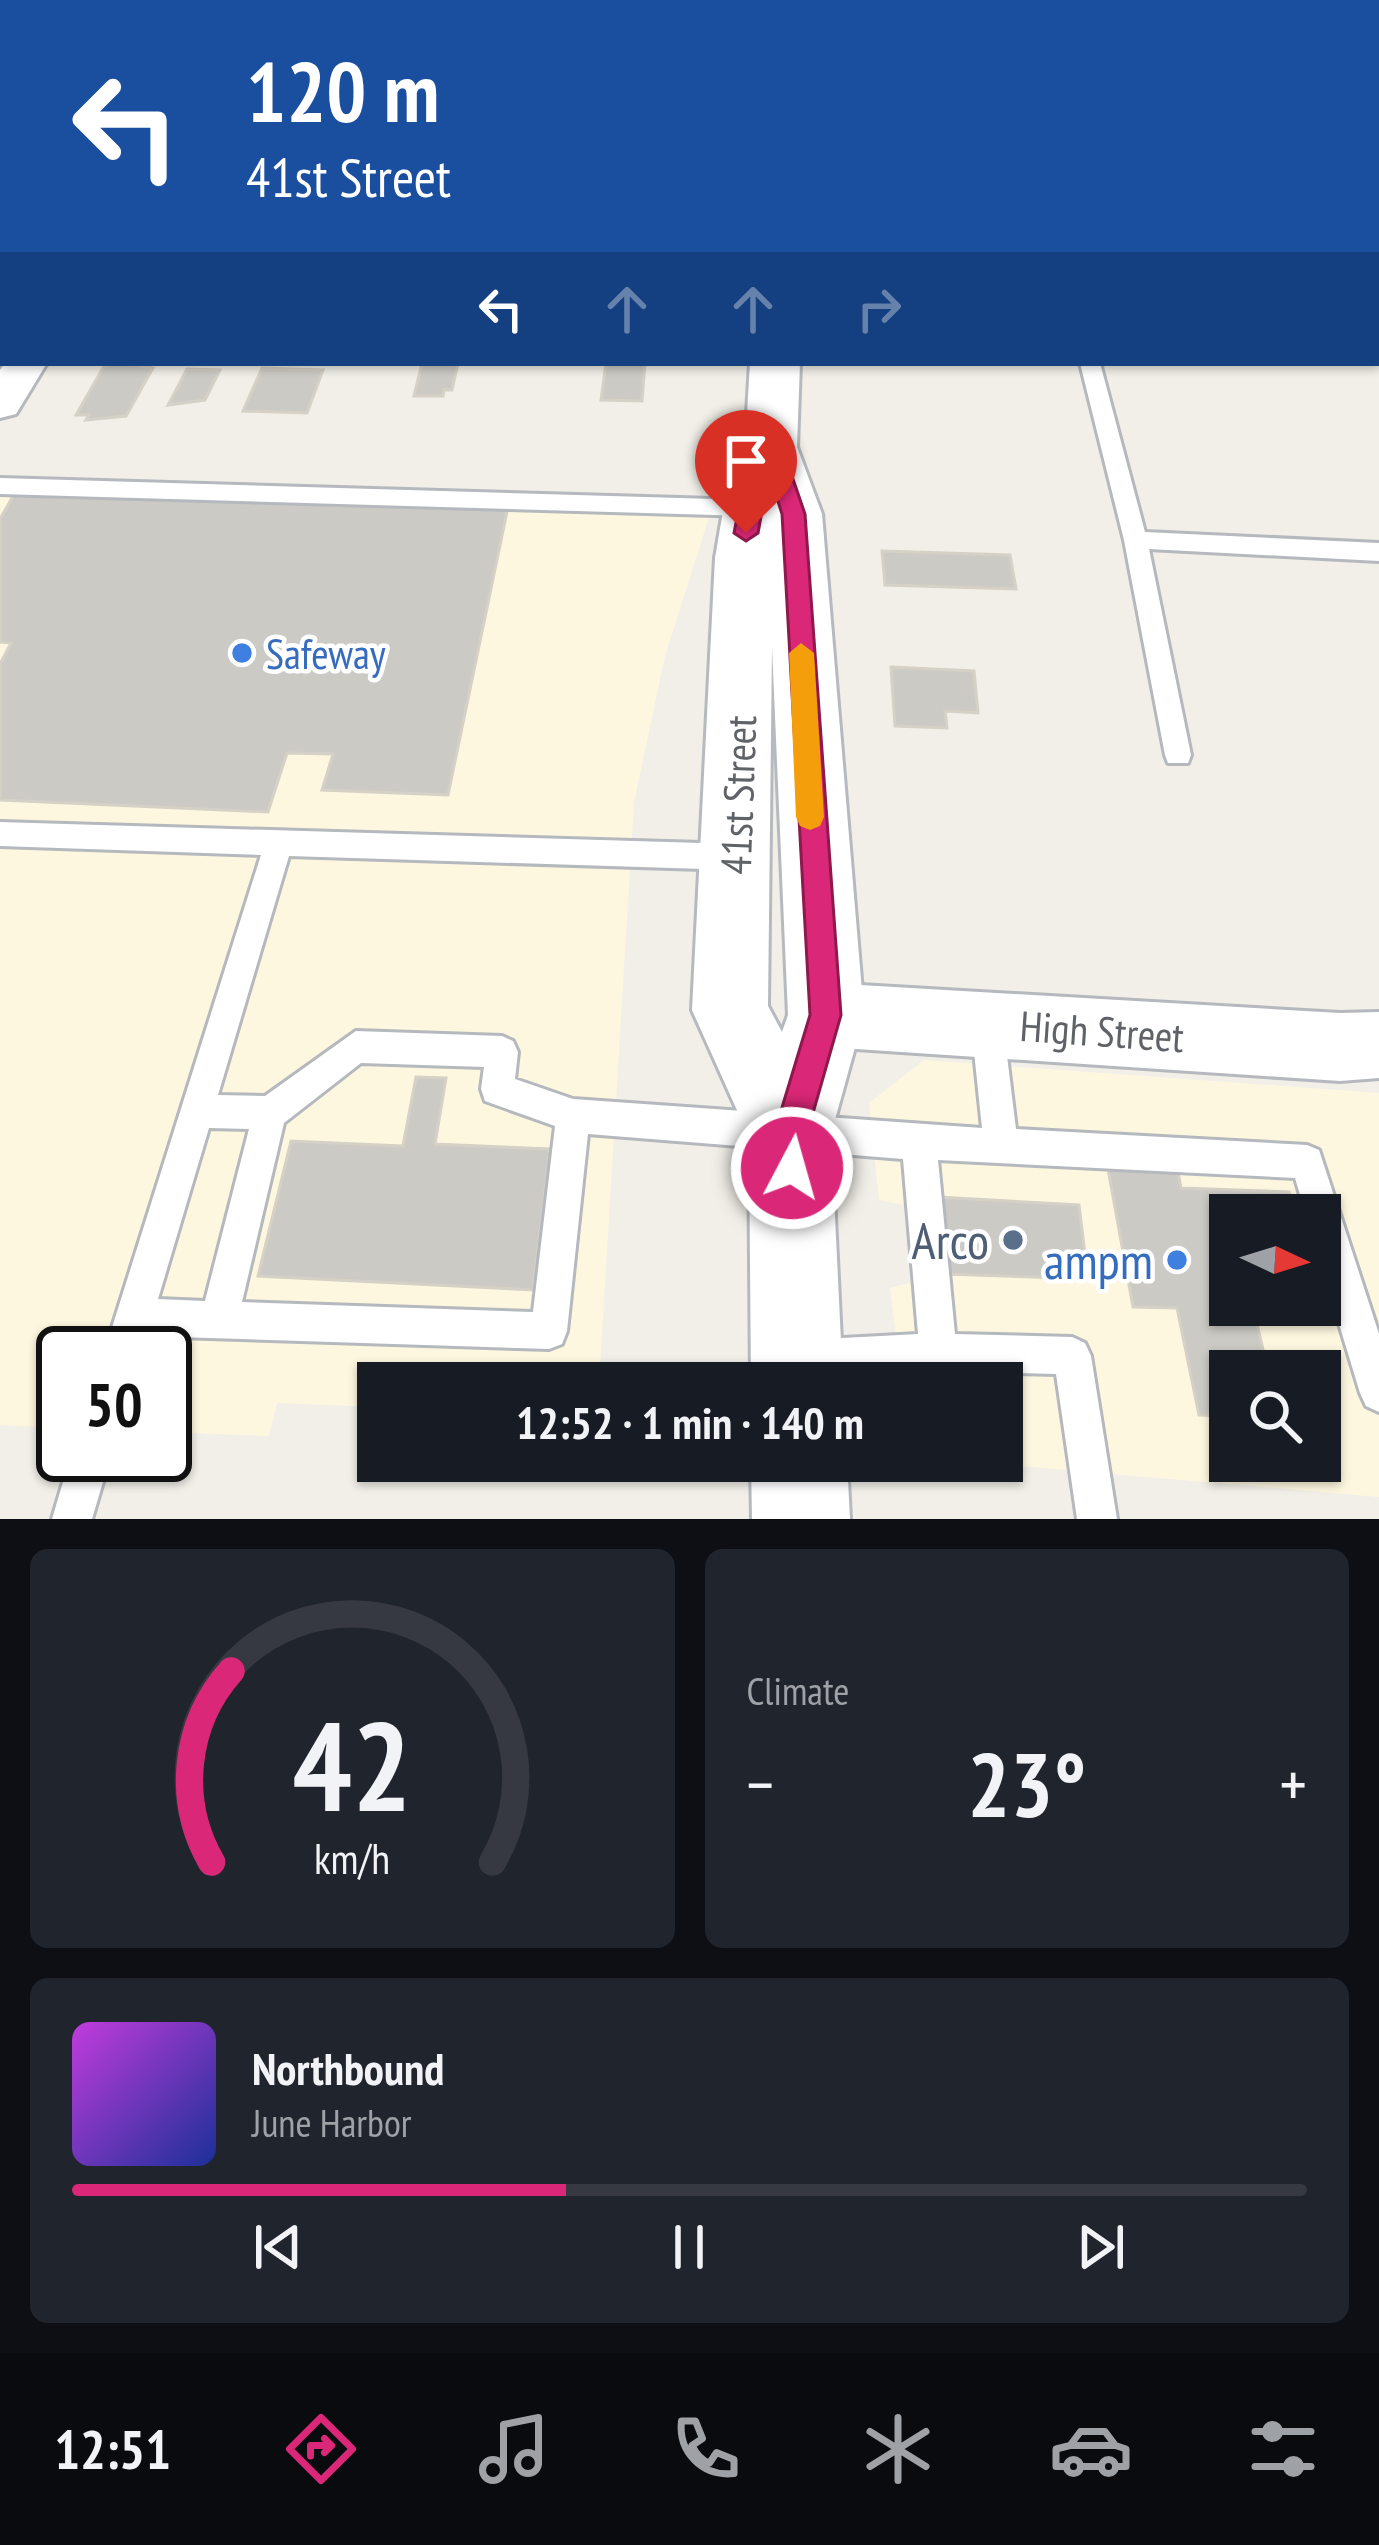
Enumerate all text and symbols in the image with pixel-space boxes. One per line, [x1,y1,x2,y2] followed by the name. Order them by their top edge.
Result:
[246,36,439,145] text: 120 m
[48,48,204,204] icon: left
[246,142,451,212] text: 41st Street
[468,276,534,342] icon: left
[594,276,660,342] icon: ahead
[720,276,786,342] icon: ahead
[846,276,912,342] icon: right
[695,410,797,533] pin
[713,428,779,494] icon: arrive
[266,626,386,681] place label: Safeway
[229,640,255,666] marker: Safeway
[708,714,768,876] street label: 41st Street
[1018,998,1186,1064] street label: High Street
[729,1105,855,1231] position arrow
[1209,1194,1341,1326] north arrow
[1209,1194,1341,1482] map controls
[912,1207,989,1273] place label: Arco
[1000,1227,1026,1253] marker: Arco
[1044,1227,1153,1293] place label: ampm
[1164,1247,1190,1273] marker: ampm
[36,1326,192,1482] speed limit sign: 50
[1209,1350,1341,1482] button: search
[516,1393,864,1451] text: 12:52 · 1 min · 140 m
[747,1665,849,1716] text: Climate
[293,1684,412,1845] text: 42
[967,1725,1086,1842] text: 23°
[747,1741,774,1826] text: −
[1280,1741,1307,1826] text: +
[314,1829,390,1885] text: km/h
[252,2039,444,2097] text: Northbound
[252,2097,411,2148] text: June Harbor
[245,2214,311,2280] icon: previous
[656,2214,722,2280] icon: pause
[1068,2214,1134,2280] icon: next
[279,2407,363,2491] icon: directions
[472,2407,556,2491] icon: music
[664,2407,748,2491] icon: phone
[856,2407,940,2491] icon: climate
[1049,2407,1133,2491] icon: car
[1241,2407,1325,2491] icon: filters
[54,2414,171,2484] text: 12:51

